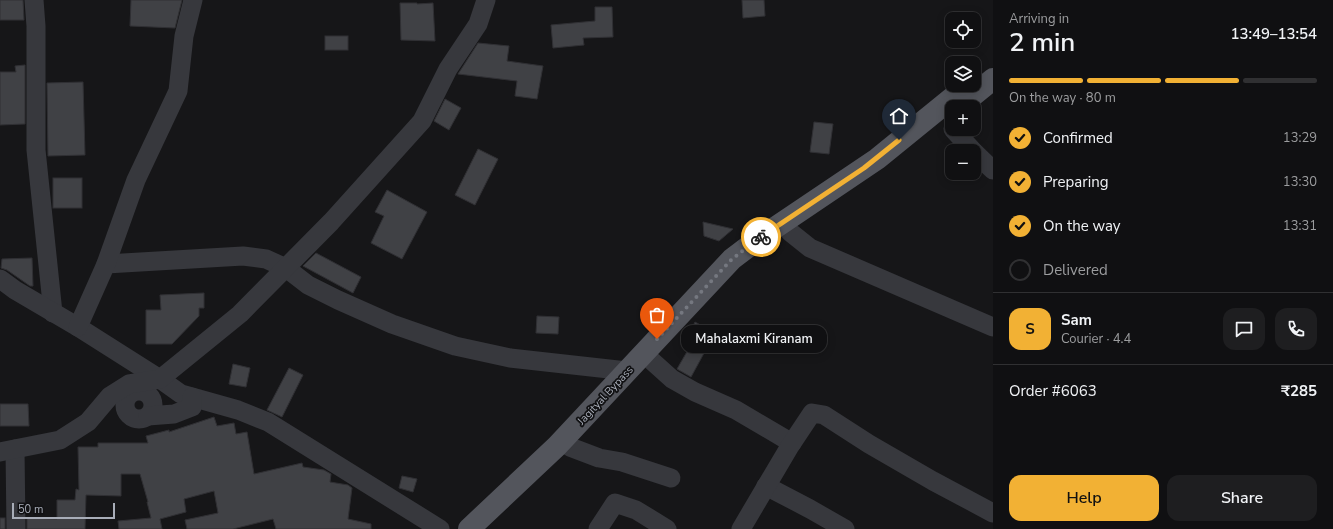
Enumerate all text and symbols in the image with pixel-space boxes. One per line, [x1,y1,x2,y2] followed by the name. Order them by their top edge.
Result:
[1009,10,1069,28] text: Arriving in
[945,12,981,180] map controls
[945,12,981,48] button: locate
[1230,24,1317,44] text: 13:49–13:54
[1009,25,1075,60] text: 2 min
[945,56,981,92] button: layers
[1009,89,1116,107] text: On the way · 80 m
[882,99,916,140] pin
[945,100,981,136] button: +
[888,105,910,127] icon: home
[1009,127,1031,149] icon: check
[1043,128,1113,148] text: Confirmed
[1283,129,1317,147] text: 13:29
[945,144,981,180] button: −
[1009,171,1031,193] icon: check
[1043,172,1108,192] text: Preparing
[1283,173,1317,191] text: 13:30
[1009,215,1031,237] icon: check
[1043,216,1121,236] text: On the way
[741,217,781,257] courier
[1283,217,1317,235] text: 13:31
[750,226,772,248] icon: bike
[1043,260,1108,280] text: Delivered
[640,298,674,339] pin
[646,304,668,326] icon: bag
[1223,308,1265,350] button: chat
[1275,308,1317,350] button: phone
[1061,310,1092,330] text: Sam
[1025,319,1035,339] text: S
[681,325,827,353] callout: Mahalaxmi Kiranam
[695,330,813,348] text: Mahalaxmi Kiranam
[1061,330,1131,348] text: Courier · 4.4
[573,363,637,429] street label: Jagityal Bypass
[1009,381,1097,401] text: Order #6063
[1281,381,1317,401] text: ₹285
[1009,475,1159,521] button: Help
[1167,475,1317,521] button: Share
[12,501,115,520] scale bar
[18,502,43,517] text: 50 m

